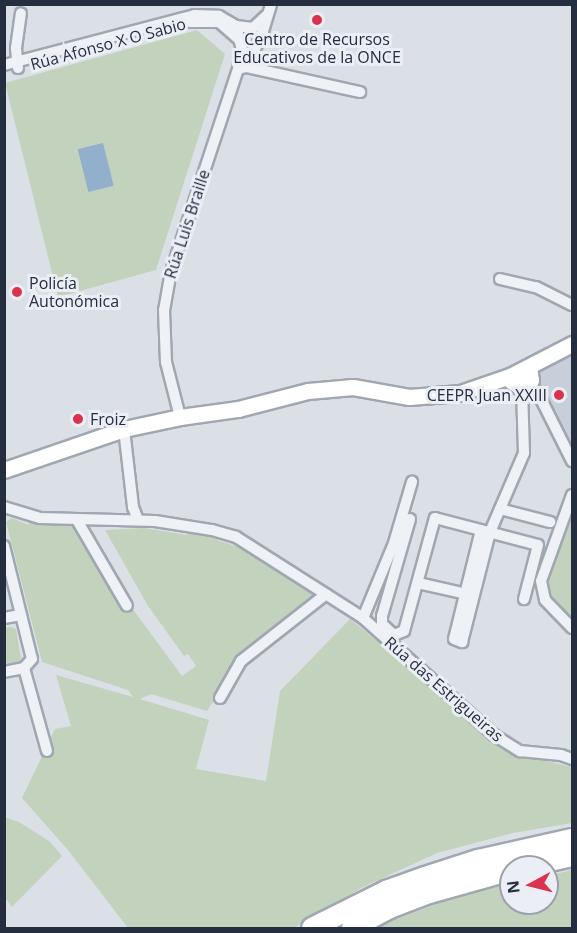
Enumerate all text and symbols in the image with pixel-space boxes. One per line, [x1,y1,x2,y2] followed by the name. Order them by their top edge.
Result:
[310,13,324,27] marker: Centro de Recursos Educativos de la ONCE
[28,14,188,74] street label: Rúa Afonso X O Sabio
[233,29,401,67] place label: Centro de Recursos Educativos de la ONCE
[160,167,214,281] street label: Rúa Luis Braille
[29,273,119,311] place label: Policía Autonómica
[10,285,24,299] marker: Policía Autonómica
[427,385,547,405] place label: CEEPR Juan XXIII
[552,388,566,402] marker: CEEPR Juan XXIII
[90,409,126,429] place label: Froiz
[71,412,85,426] marker: Froiz
[381,632,507,746] street label: Rúa das Estrigueiras
[499,855,559,915] north arrow
[501,879,525,895] text: N

